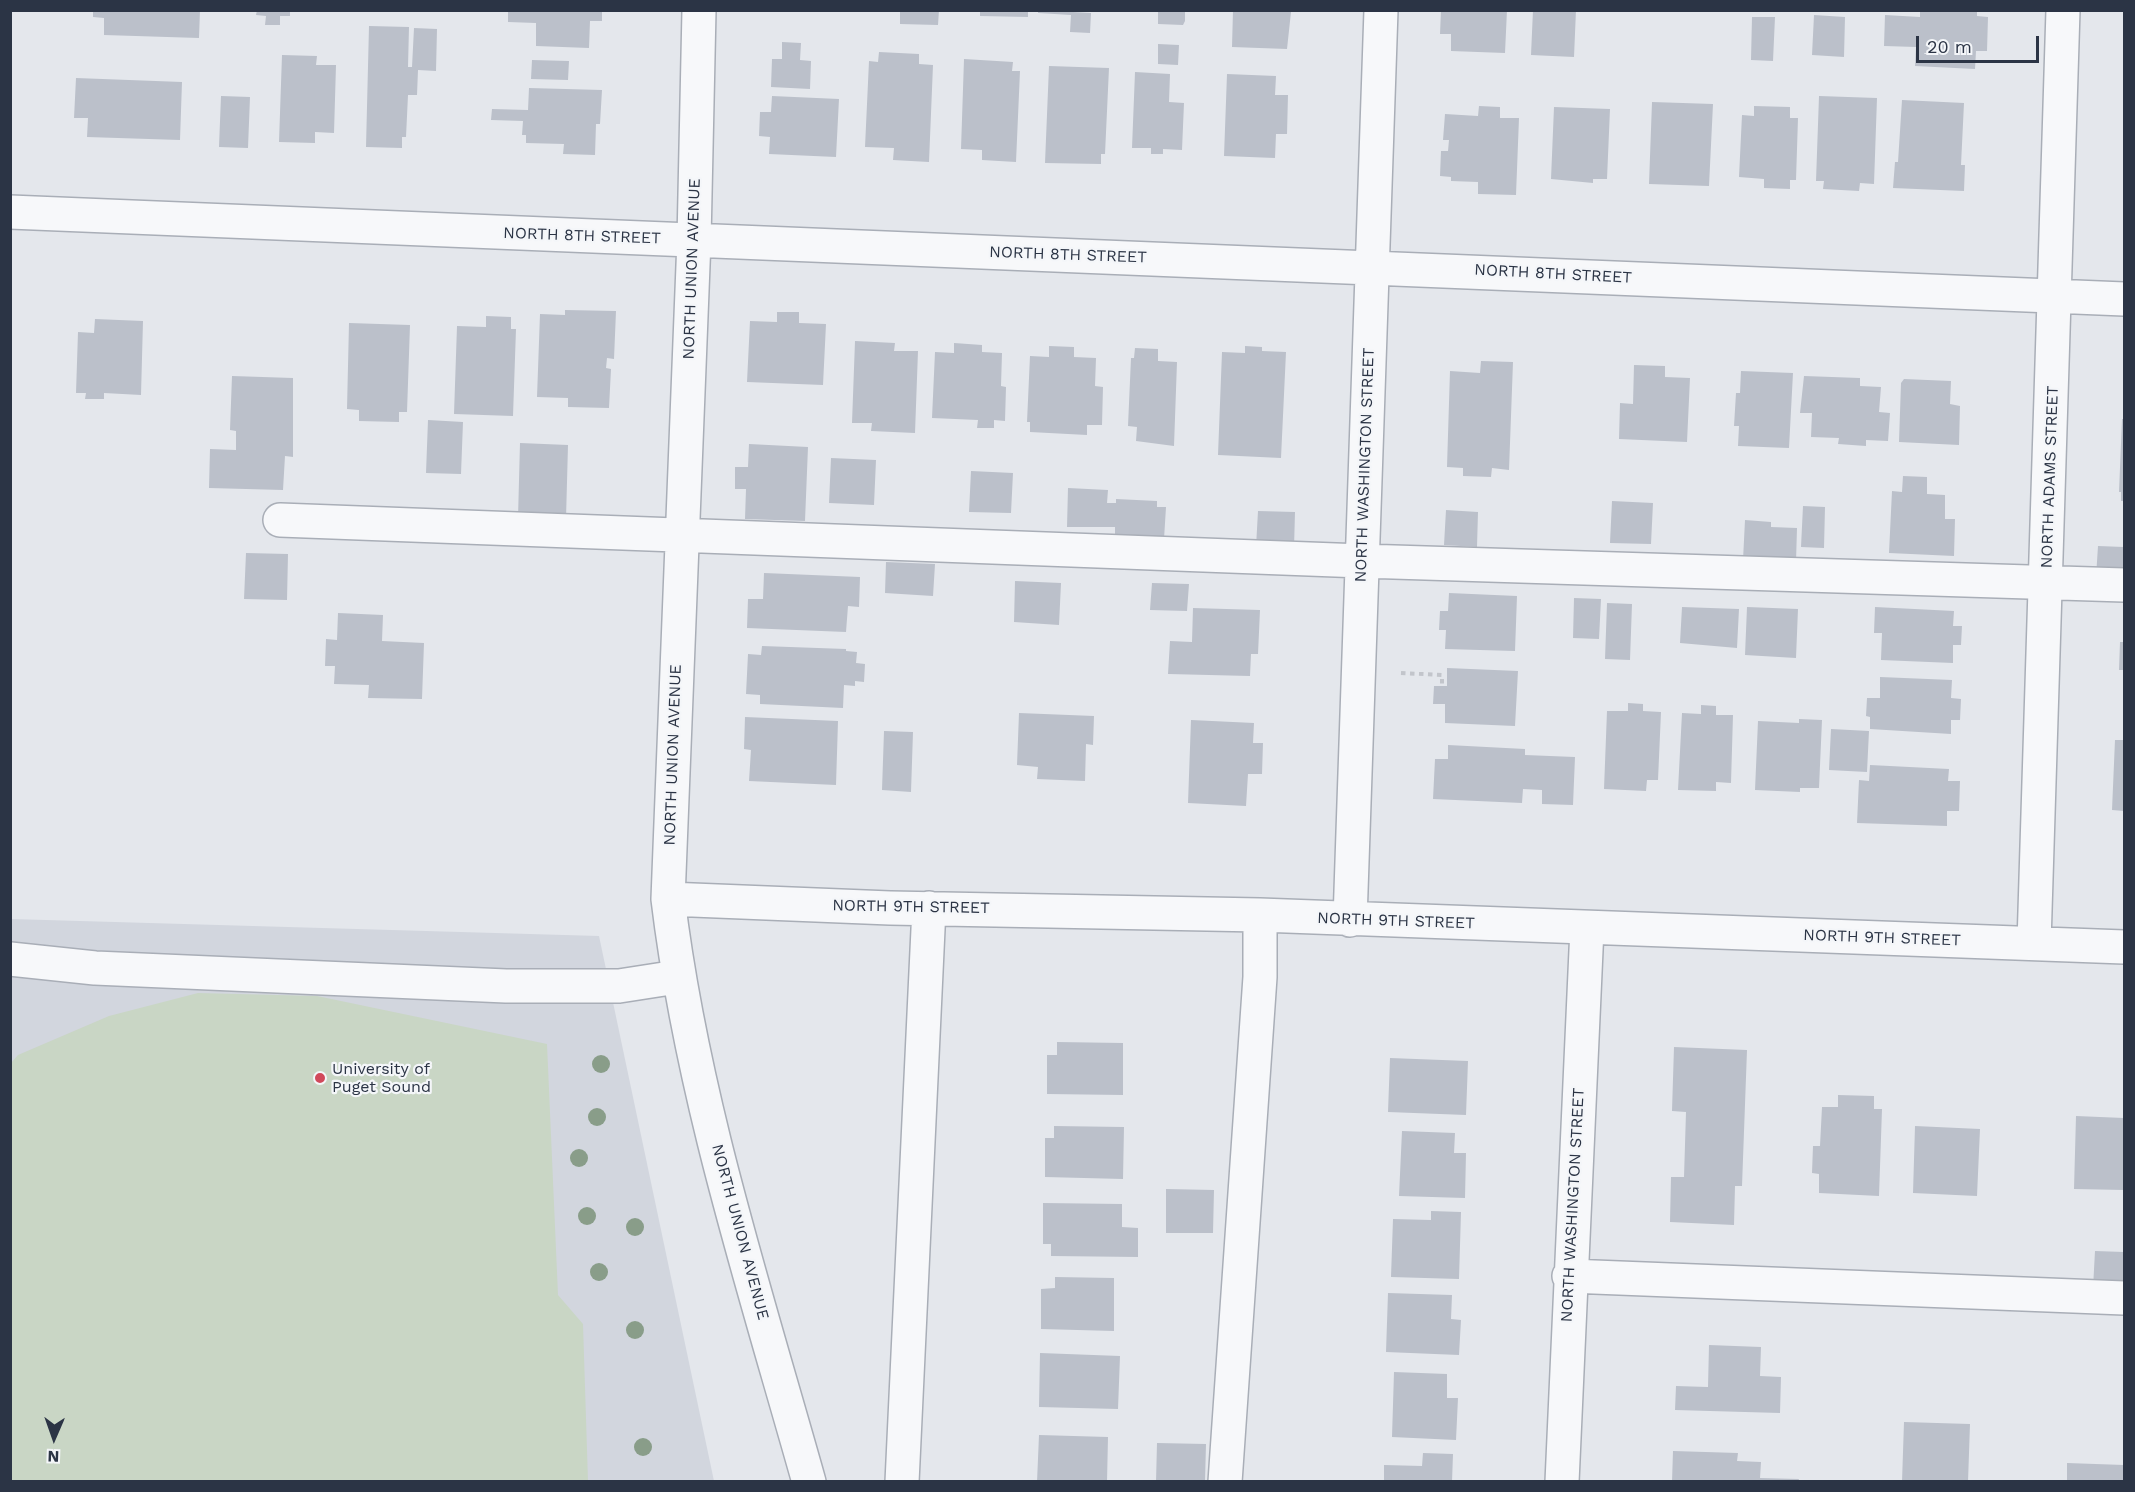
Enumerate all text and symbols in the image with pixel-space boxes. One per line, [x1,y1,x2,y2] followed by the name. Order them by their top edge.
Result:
[1919,24,2042,62] scale bar
[1927,36,1972,57] text: 20 m
[679,178,705,360] street label: NORTH UNION AVENUE
[503,224,661,248] street label: NORTH 8TH STREET
[989,243,1147,267] street label: NORTH 8TH STREET
[1474,260,1632,288] street label: NORTH 8TH STREET
[1351,347,1379,583] street label: NORTH WASHINGTON STREET
[2037,385,2063,569] street label: NORTH ADAMS STREET
[660,664,686,846] street label: NORTH UNION AVENUE
[832,896,990,918] street label: NORTH 9TH STREET
[1317,909,1475,933] street label: NORTH 9TH STREET
[1803,926,1961,950] street label: NORTH 9TH STREET
[332,1059,431,1097] place label: University of Puget Sound
[313,1071,327,1085] marker: University of Puget Sound
[1557,1087,1589,1323] street label: NORTH WASHINGTON STREET
[707,1142,773,1322] street label: NORTH UNION AVENUE
[24,1408,84,1468] north arrow
[47,1447,60,1466] text: N

